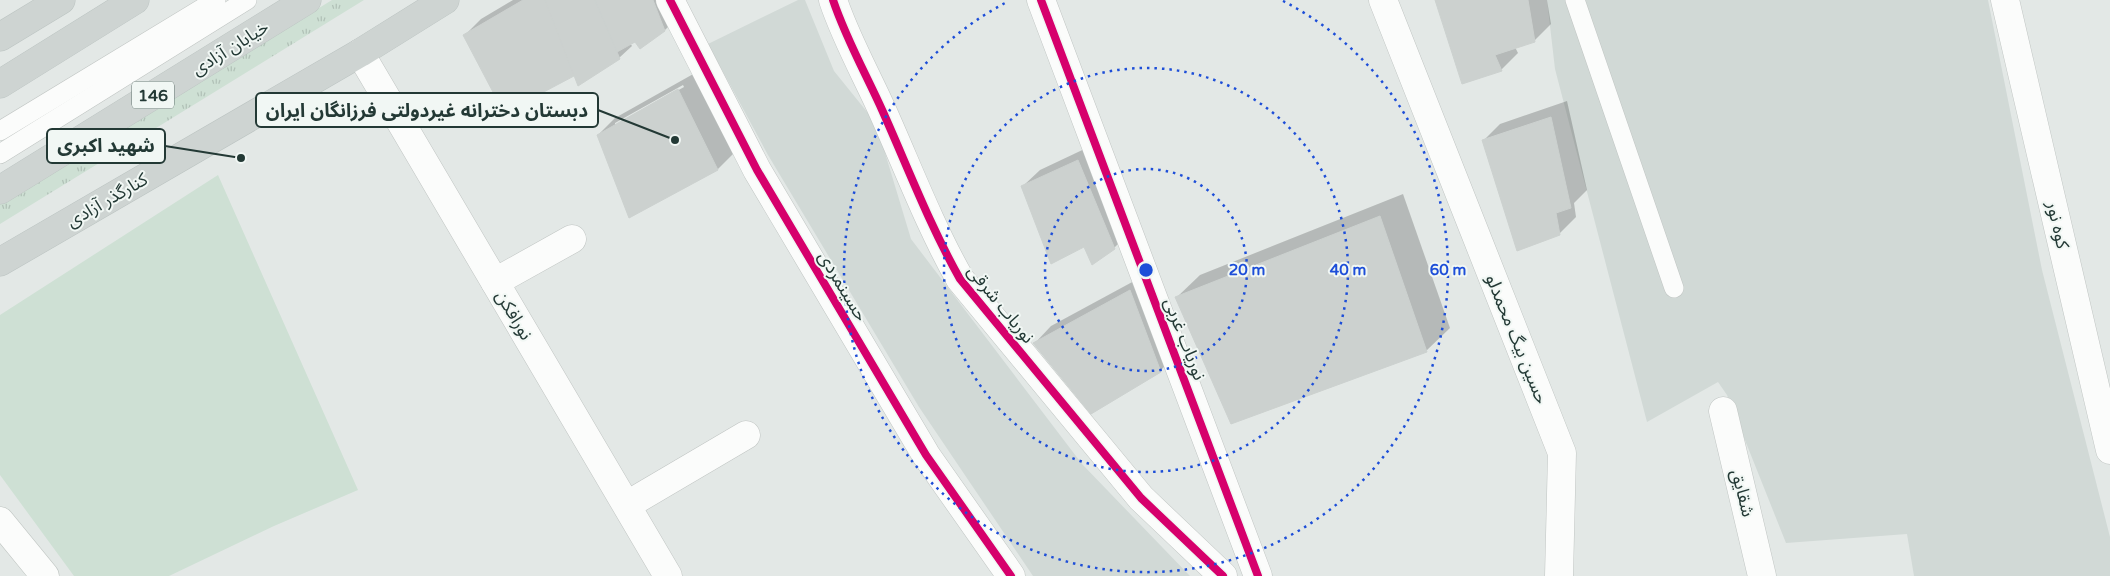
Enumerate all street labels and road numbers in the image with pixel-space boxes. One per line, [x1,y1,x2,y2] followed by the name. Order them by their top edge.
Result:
[187,16,273,80] street label: خیابان آزادی
[132,82,174,108] road number: 146
[63,168,152,232] street label: کنارگذر آزادی
[2042,198,2074,251] street label: کوه نور
[813,247,873,325] street label: حسینمردی
[963,260,1039,348] street label: نوریاب شرقی
[1481,271,1553,407] street label: حسین بیگ محمدلو
[491,286,537,344] street label: نورافکن
[1159,295,1211,383] street label: نوریاب غربی
[1726,467,1760,519] street label: شقایق

